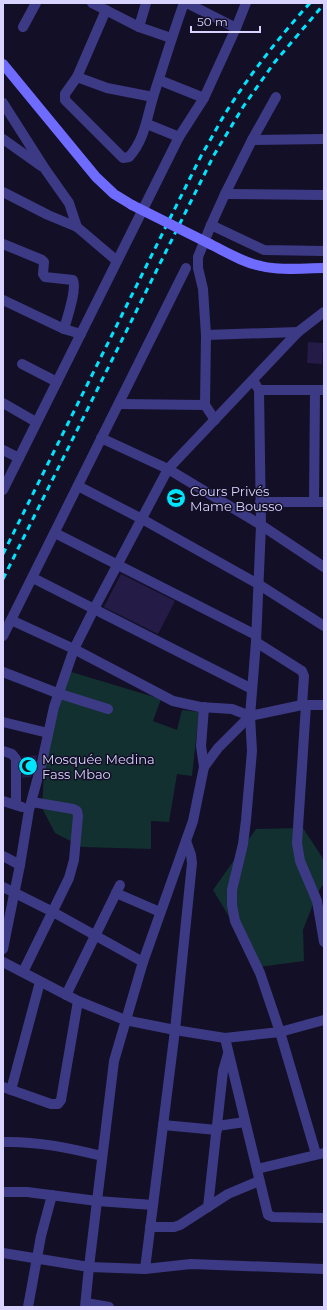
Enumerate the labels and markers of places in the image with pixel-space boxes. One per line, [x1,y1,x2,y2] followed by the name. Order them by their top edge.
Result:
[190,483,283,514] place label: Cours Privés Mame Bousso
[165,487,187,509] school or university icon: Cours Privés Mame Bousso
[42,751,155,782] place label: Mosquée Medina Fass Mbao
[17,755,39,777] mosque icon: Mosquée Medina Fass Mbao

